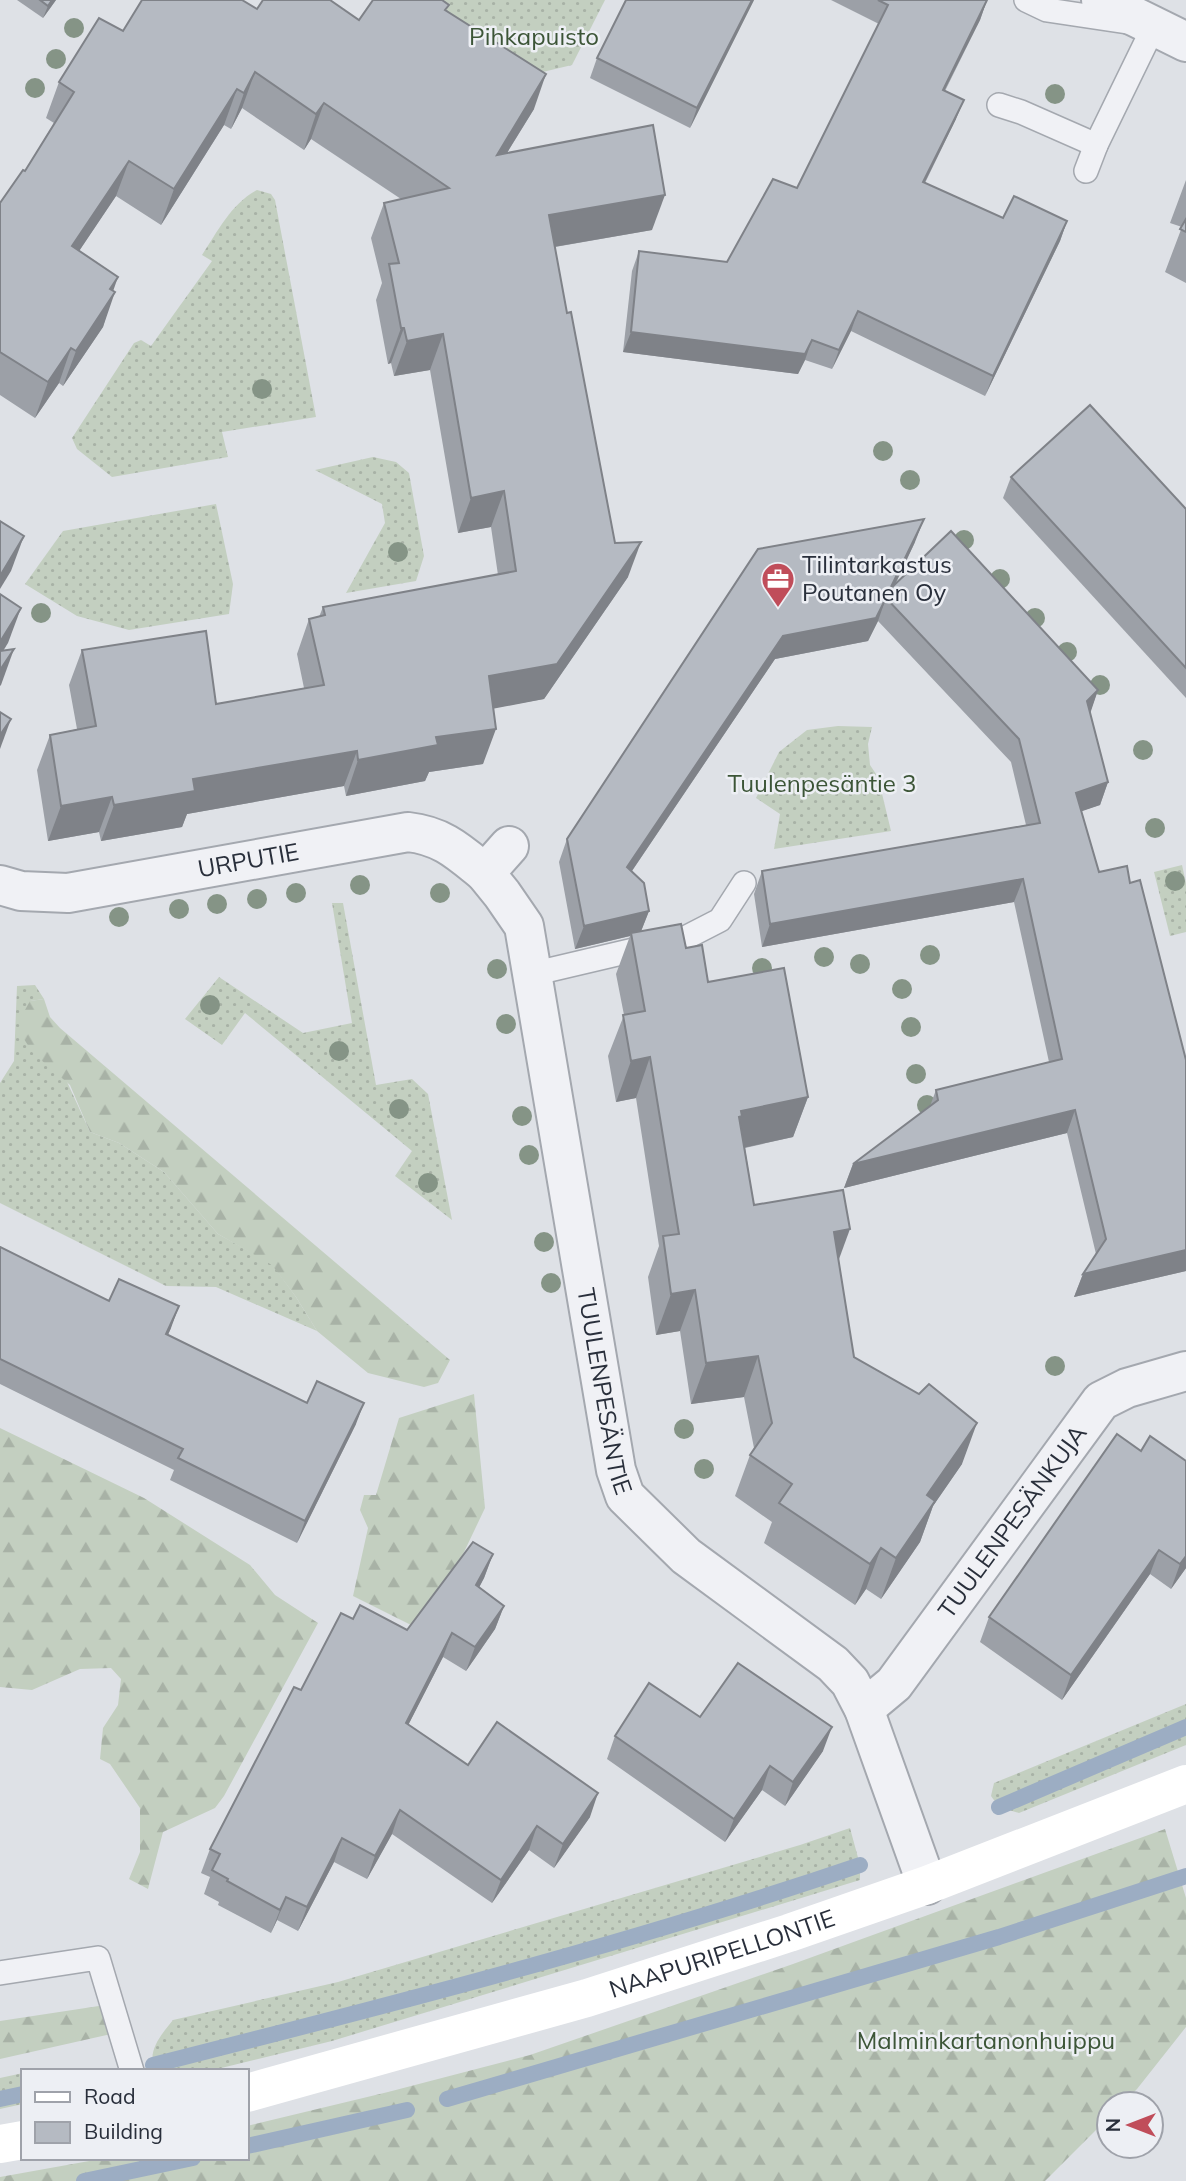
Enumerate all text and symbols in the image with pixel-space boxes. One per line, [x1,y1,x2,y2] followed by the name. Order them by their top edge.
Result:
[469,21,599,51] park label: Pihkapuisto
[802,549,952,607] place label: Tilintarkastus Poutanen Oy
[759,560,797,609] office icon: Tilintarkastus Poutanen Oy
[728,768,916,798] park label: Tuulenpesäntie 3
[195,836,301,883] street label: URPUTIE
[571,1285,639,1498] street label: TUULENPESÄNTIE
[931,1418,1093,1624] street label: TUULENPESÄNKUJA
[605,1902,839,2004] street label: NAAPURIPELLONTIE
[857,2025,1115,2055] park label: Malminkartanonhuippu
[21,2069,248,2160] legend
[84,2083,135,2109] text: Road
[1095,2090,1165,2160] north arrow
[84,2118,163,2144] text: Building
[1101,2118,1125,2132] text: N

